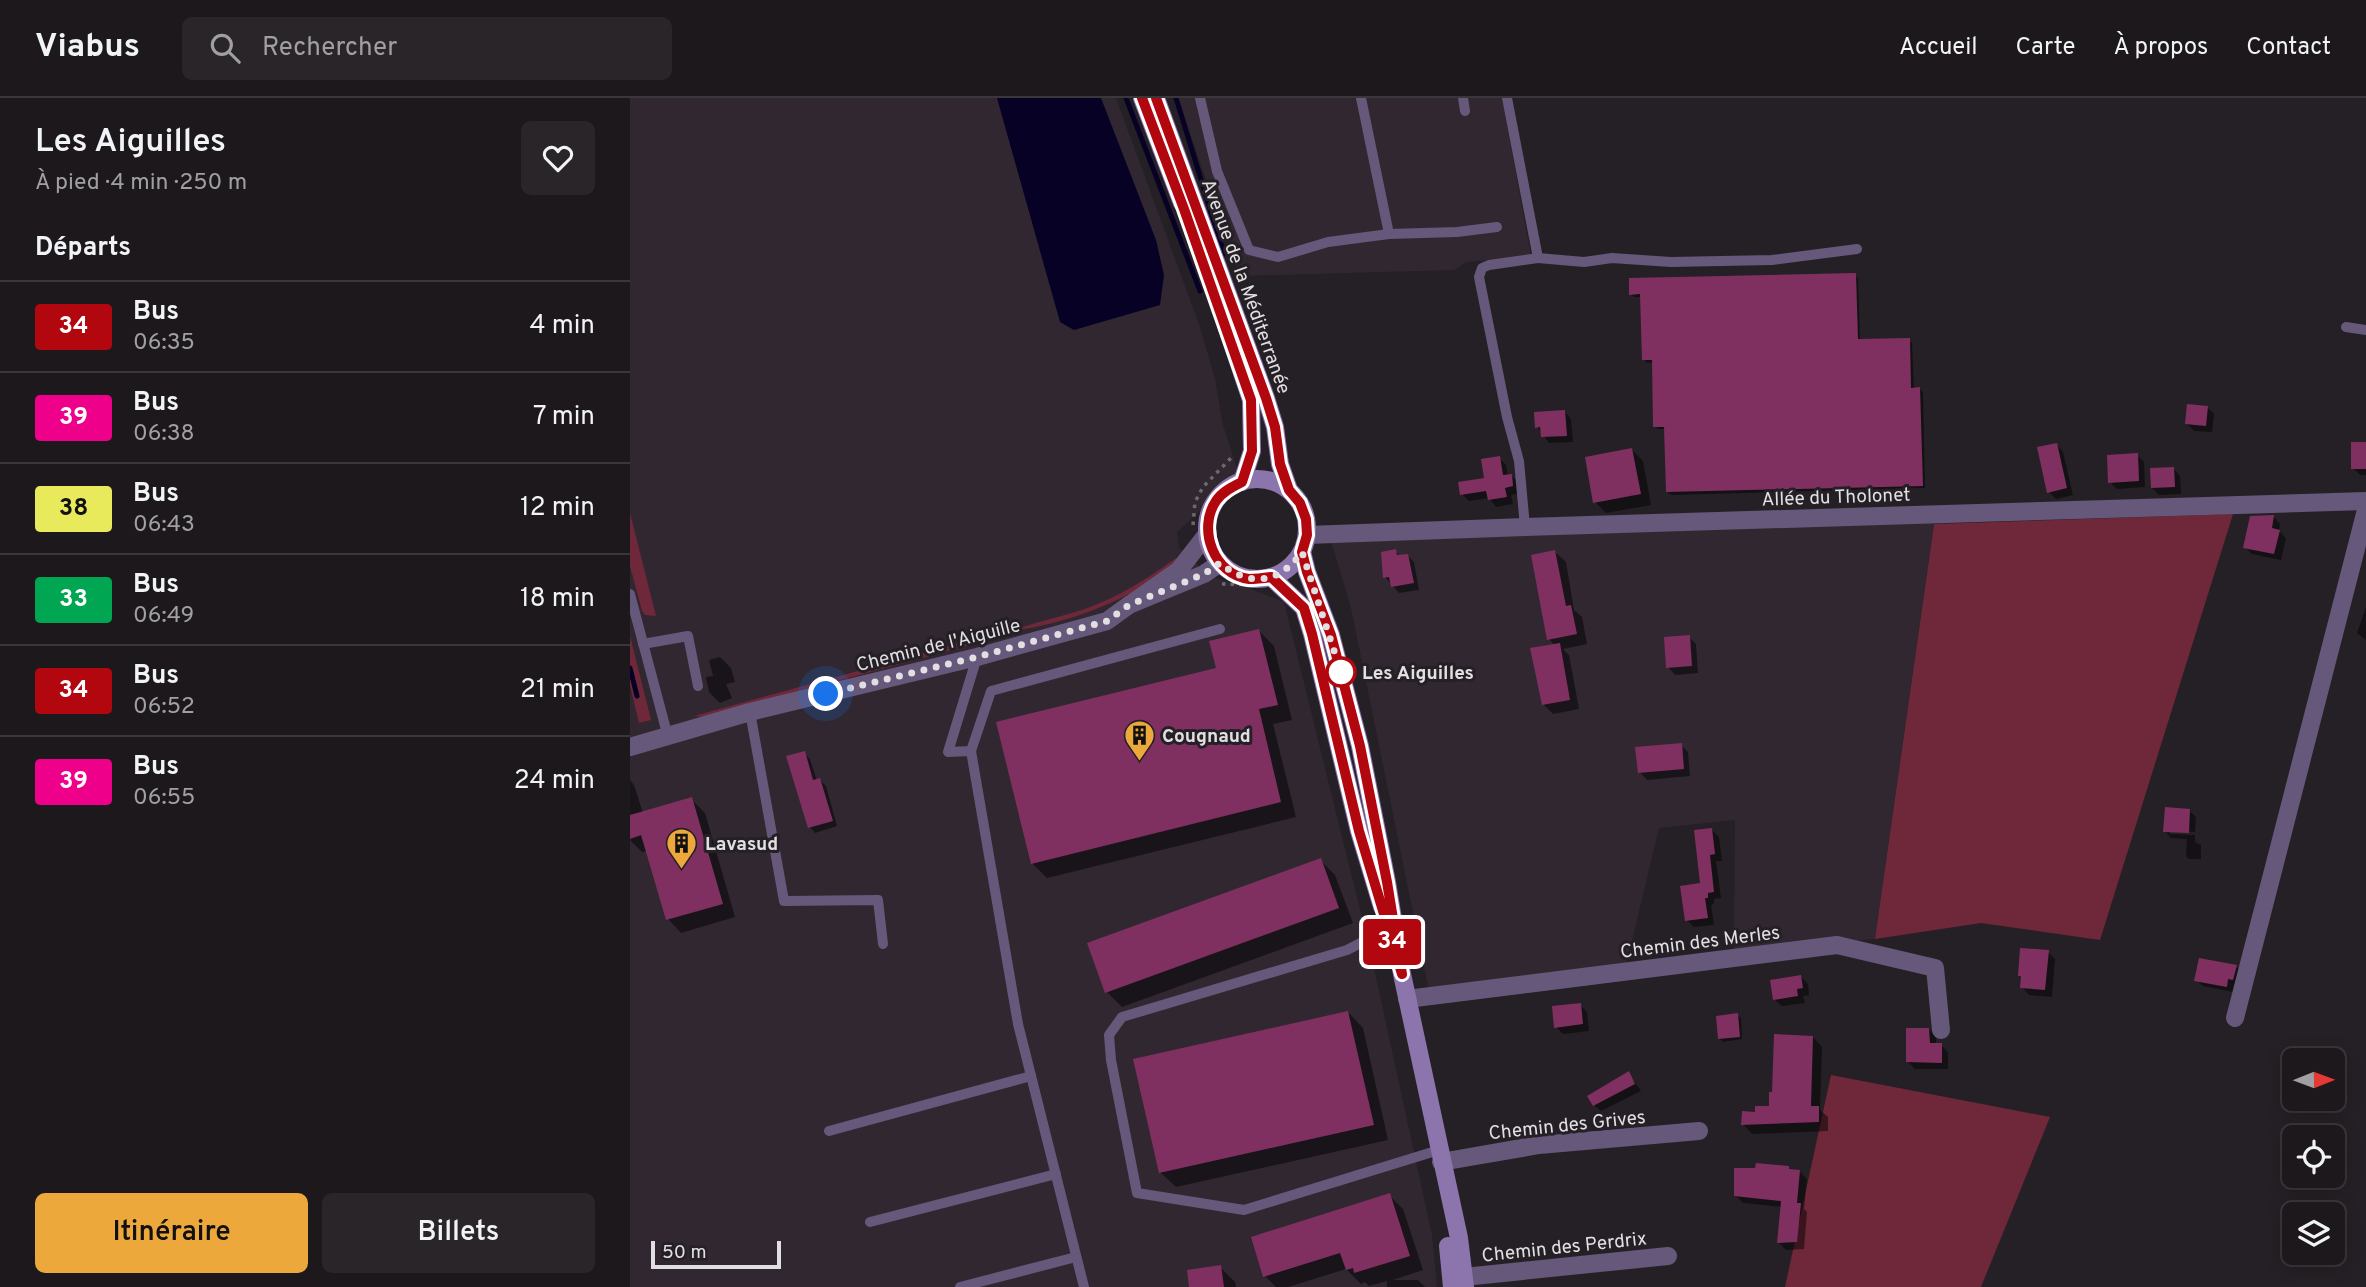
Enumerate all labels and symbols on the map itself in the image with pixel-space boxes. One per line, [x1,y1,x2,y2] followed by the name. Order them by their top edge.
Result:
[1195,176,1295,398] street label: Avenue de la Méditerranée
[1761,483,1911,513] street label: Allée du Tholonet
[854,614,1023,678] street label: Chemin de l'Aiguille
[1326,657,1356,687] marker: Les Aiguilles
[1362,662,1474,686] place label: Les Aiguilles
[808,676,843,711] your location
[1122,718,1156,762] building icon: Cougnaud
[1162,725,1251,749] place label: Cougnaud
[665,826,699,870] building icon: Lavasud
[705,833,778,857] place label: Lavasud
[1360,919,1424,965] line badge: 34
[1619,921,1782,965] street label: Chemin des Merles
[2282,1048,2345,1111] north arrow
[1488,1106,1647,1146] street label: Chemin des Grives
[1480,1227,1648,1269] street label: Chemin des Perdrix
[651,1238,780,1270] scale bar

